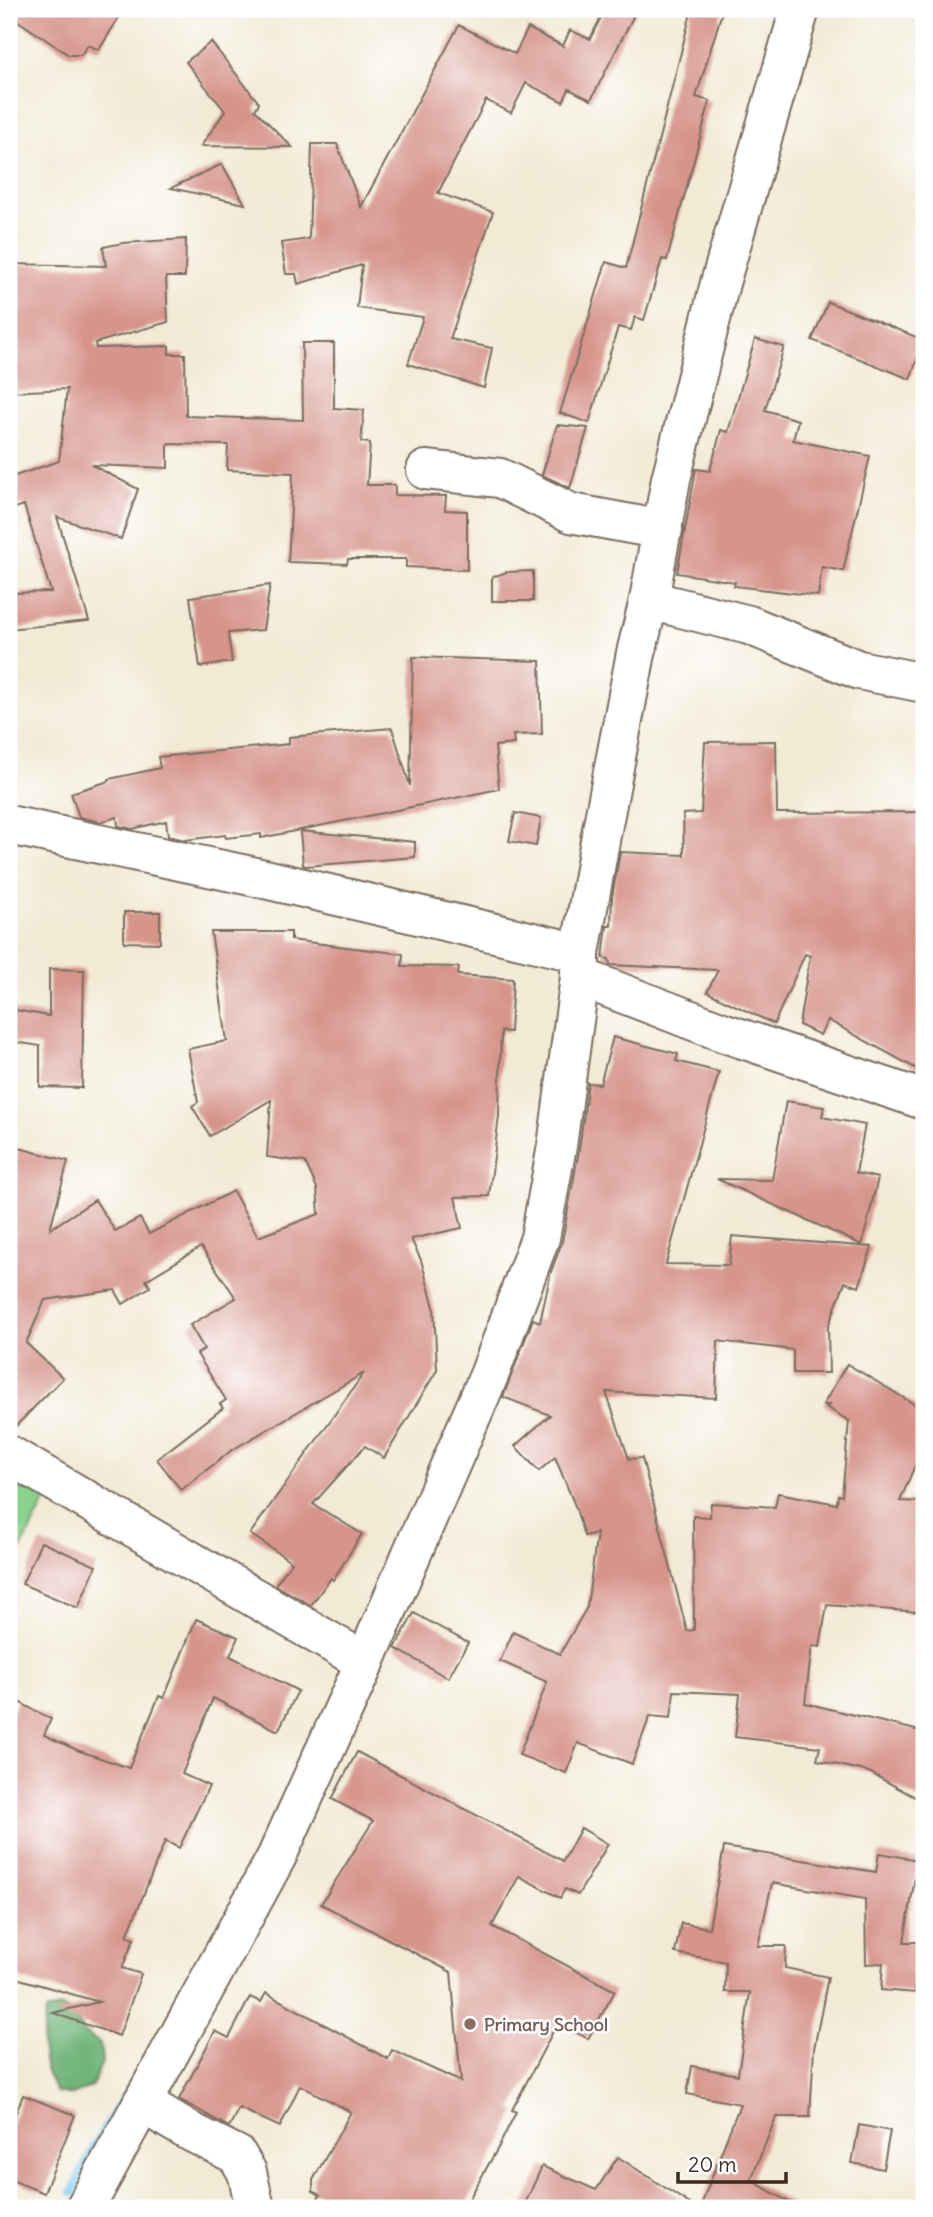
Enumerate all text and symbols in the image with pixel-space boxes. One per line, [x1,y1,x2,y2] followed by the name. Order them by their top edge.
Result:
[484,2013,608,2036] place label: Primary School
[462,2016,478,2032] marker: Primary School
[678,2140,786,2184] scale bar
[688,2151,737,2178] text: 20 m

